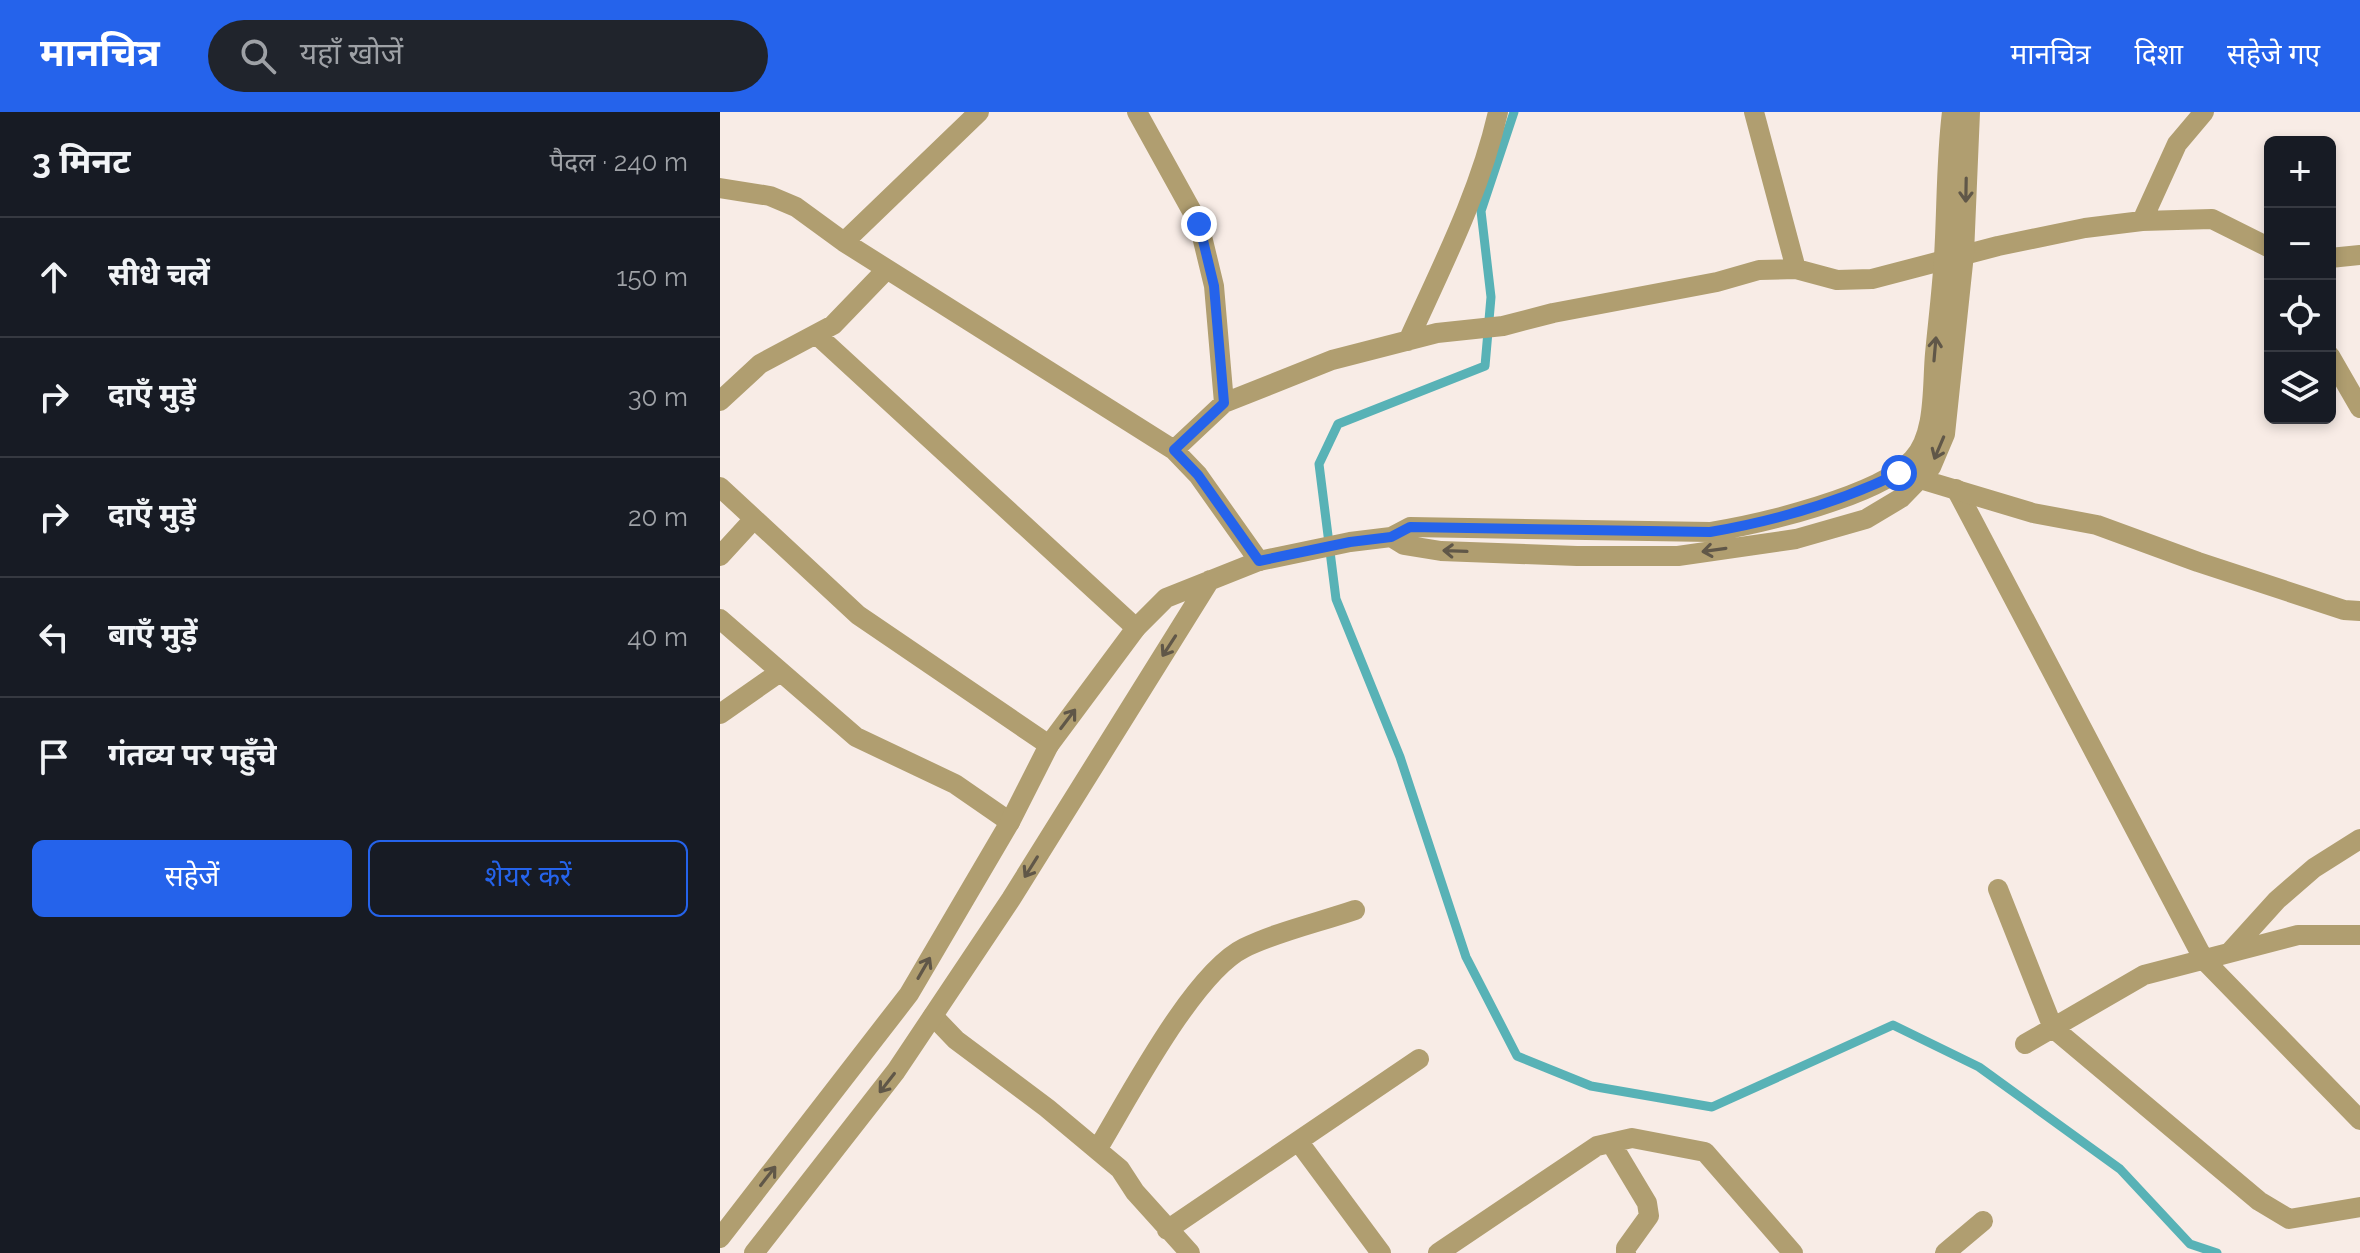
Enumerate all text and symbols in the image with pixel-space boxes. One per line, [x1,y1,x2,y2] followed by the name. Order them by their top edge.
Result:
[208,20,768,92] search box
[40,30,160,75] text: मानचित्र
[236,34,280,78] icon: search
[300,36,403,71] text: यहाँ खोजें
[2011,38,2091,71] text: मानचित्र
[2135,38,2183,71] text: दिशा
[2227,38,2320,71] text: सहेजे गए
[2264,136,2336,424] map controls
[2264,136,2336,208] button: +
[32,141,131,181] text: 3 मिनट
[549,147,688,177] text: पैदल · 240 m
[1958,176,1973,203] one-way arrow
[1181,206,1217,242] route end
[2264,208,2336,280] button: −
[32,255,76,299] icon: ahead
[108,257,210,292] text: सीधे चलें
[616,262,688,292] text: 150 m
[2264,280,2336,352] button: locate
[1928,336,1943,363] one-way arrow
[2264,352,2336,424] button: layers
[32,375,76,419] icon: right
[108,377,196,412] text: दाएँ मुड़ें
[628,382,688,412] text: 30 m
[1930,435,1945,459] one-way arrow
[1881,455,1917,491] route start
[32,495,76,539] icon: right
[108,497,196,532] text: दाएँ मुड़ें
[628,502,688,532] text: 20 m
[1702,543,1728,558] one-way arrow
[1442,544,1469,559] one-way arrow
[32,615,76,659] icon: left
[108,617,197,652] text: बाएँ मुड़ें
[627,622,688,652] text: 40 m
[1161,635,1178,657] one-way arrow
[1060,709,1076,731] one-way arrow
[32,735,76,779] icon: arrive
[108,737,277,772] text: गंतव्य पर पहुँचे
[32,840,352,917] button: सहेजें
[368,840,688,917] button: शेयर करें
[1023,855,1039,878] one-way arrow
[916,957,932,980] one-way arrow
[878,1072,895,1093] one-way arrow
[759,1166,776,1187] one-way arrow

